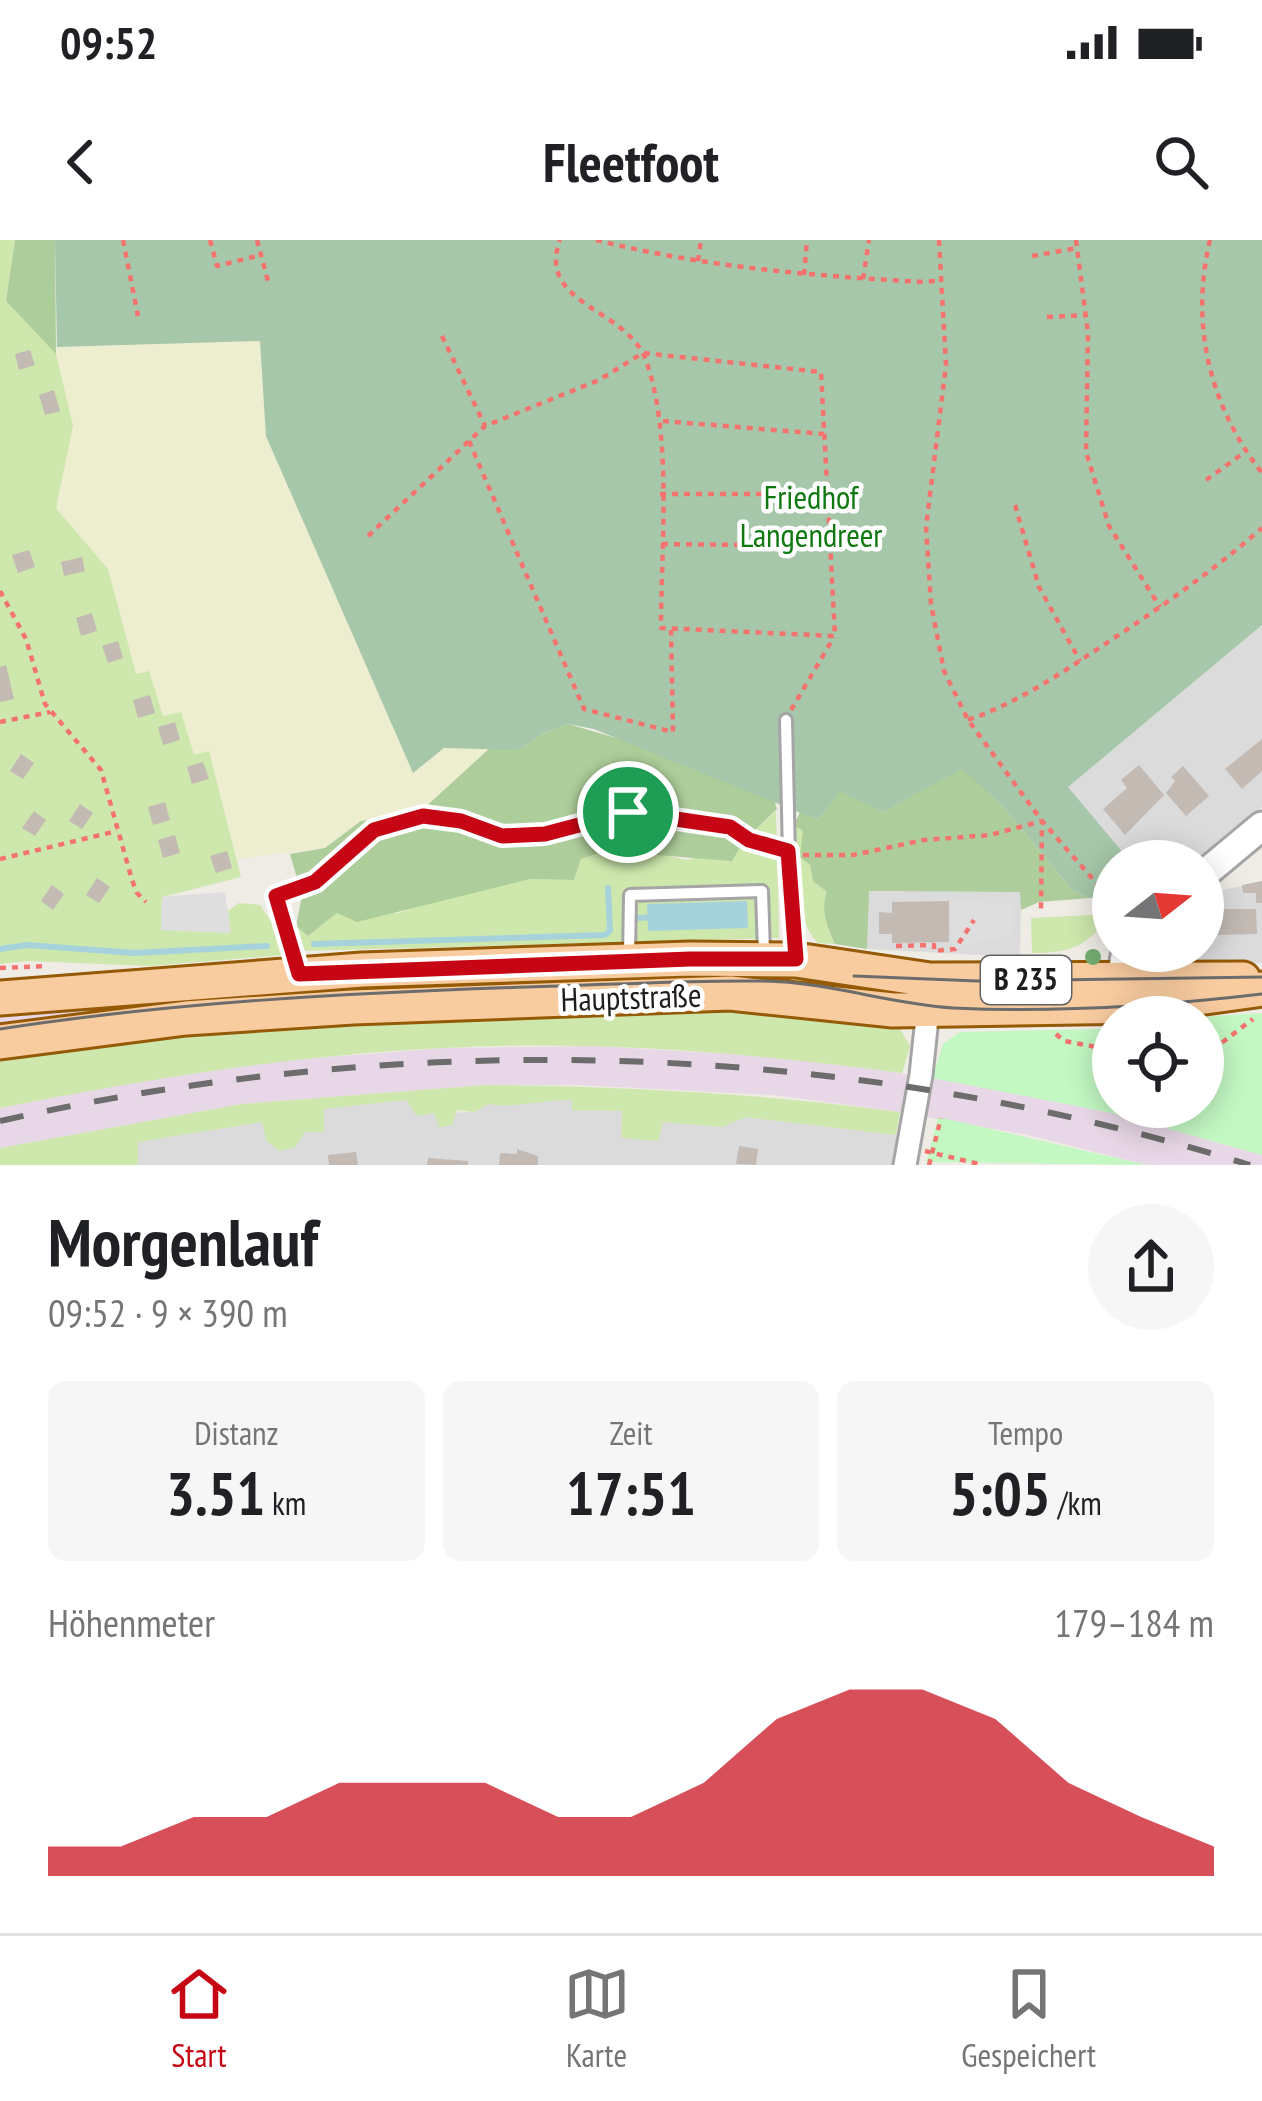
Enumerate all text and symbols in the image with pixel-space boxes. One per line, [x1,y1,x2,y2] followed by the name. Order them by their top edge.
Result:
[60,13,157,71] text: 09:52
[543,127,719,197] text: Fleetfoot
[48,129,114,195] icon: back
[1148,129,1214,195] icon: search
[740,475,882,556] park label: Friedhof Langendreer
[577,761,679,863] pin
[595,779,661,845] icon: arrive
[1092,840,1224,972] north arrow
[1092,840,1224,1128] map controls
[981,956,1071,1004] road number: B 235
[560,973,702,1020] street label: Hauptstraße
[1092,996,1224,1128] button: locate
[48,1199,318,1284] text: Morgenlauf
[1088,1204,1214,1330] button: share
[48,1287,288,1338] text: 09:52 · 9 × 390 m
[194,1411,278,1454] text: Distanz
[609,1411,653,1454] text: Zeit
[988,1411,1063,1454] text: Tempo
[166,1454,265,1532] text: 3.51
[566,1454,696,1532] text: 17:51
[950,1454,1051,1532] text: 5:05
[265,1481,306,1524] text: km
[1051,1481,1102,1524] text: /km
[48,1597,215,1648] text: Höhenmeter
[1054,1597,1214,1648] text: 179–184 m
[166,1961,232,2076] tab: Start
[564,1961,630,2076] tab: Karte
[961,1961,1096,2076] tab: Gespeichert

